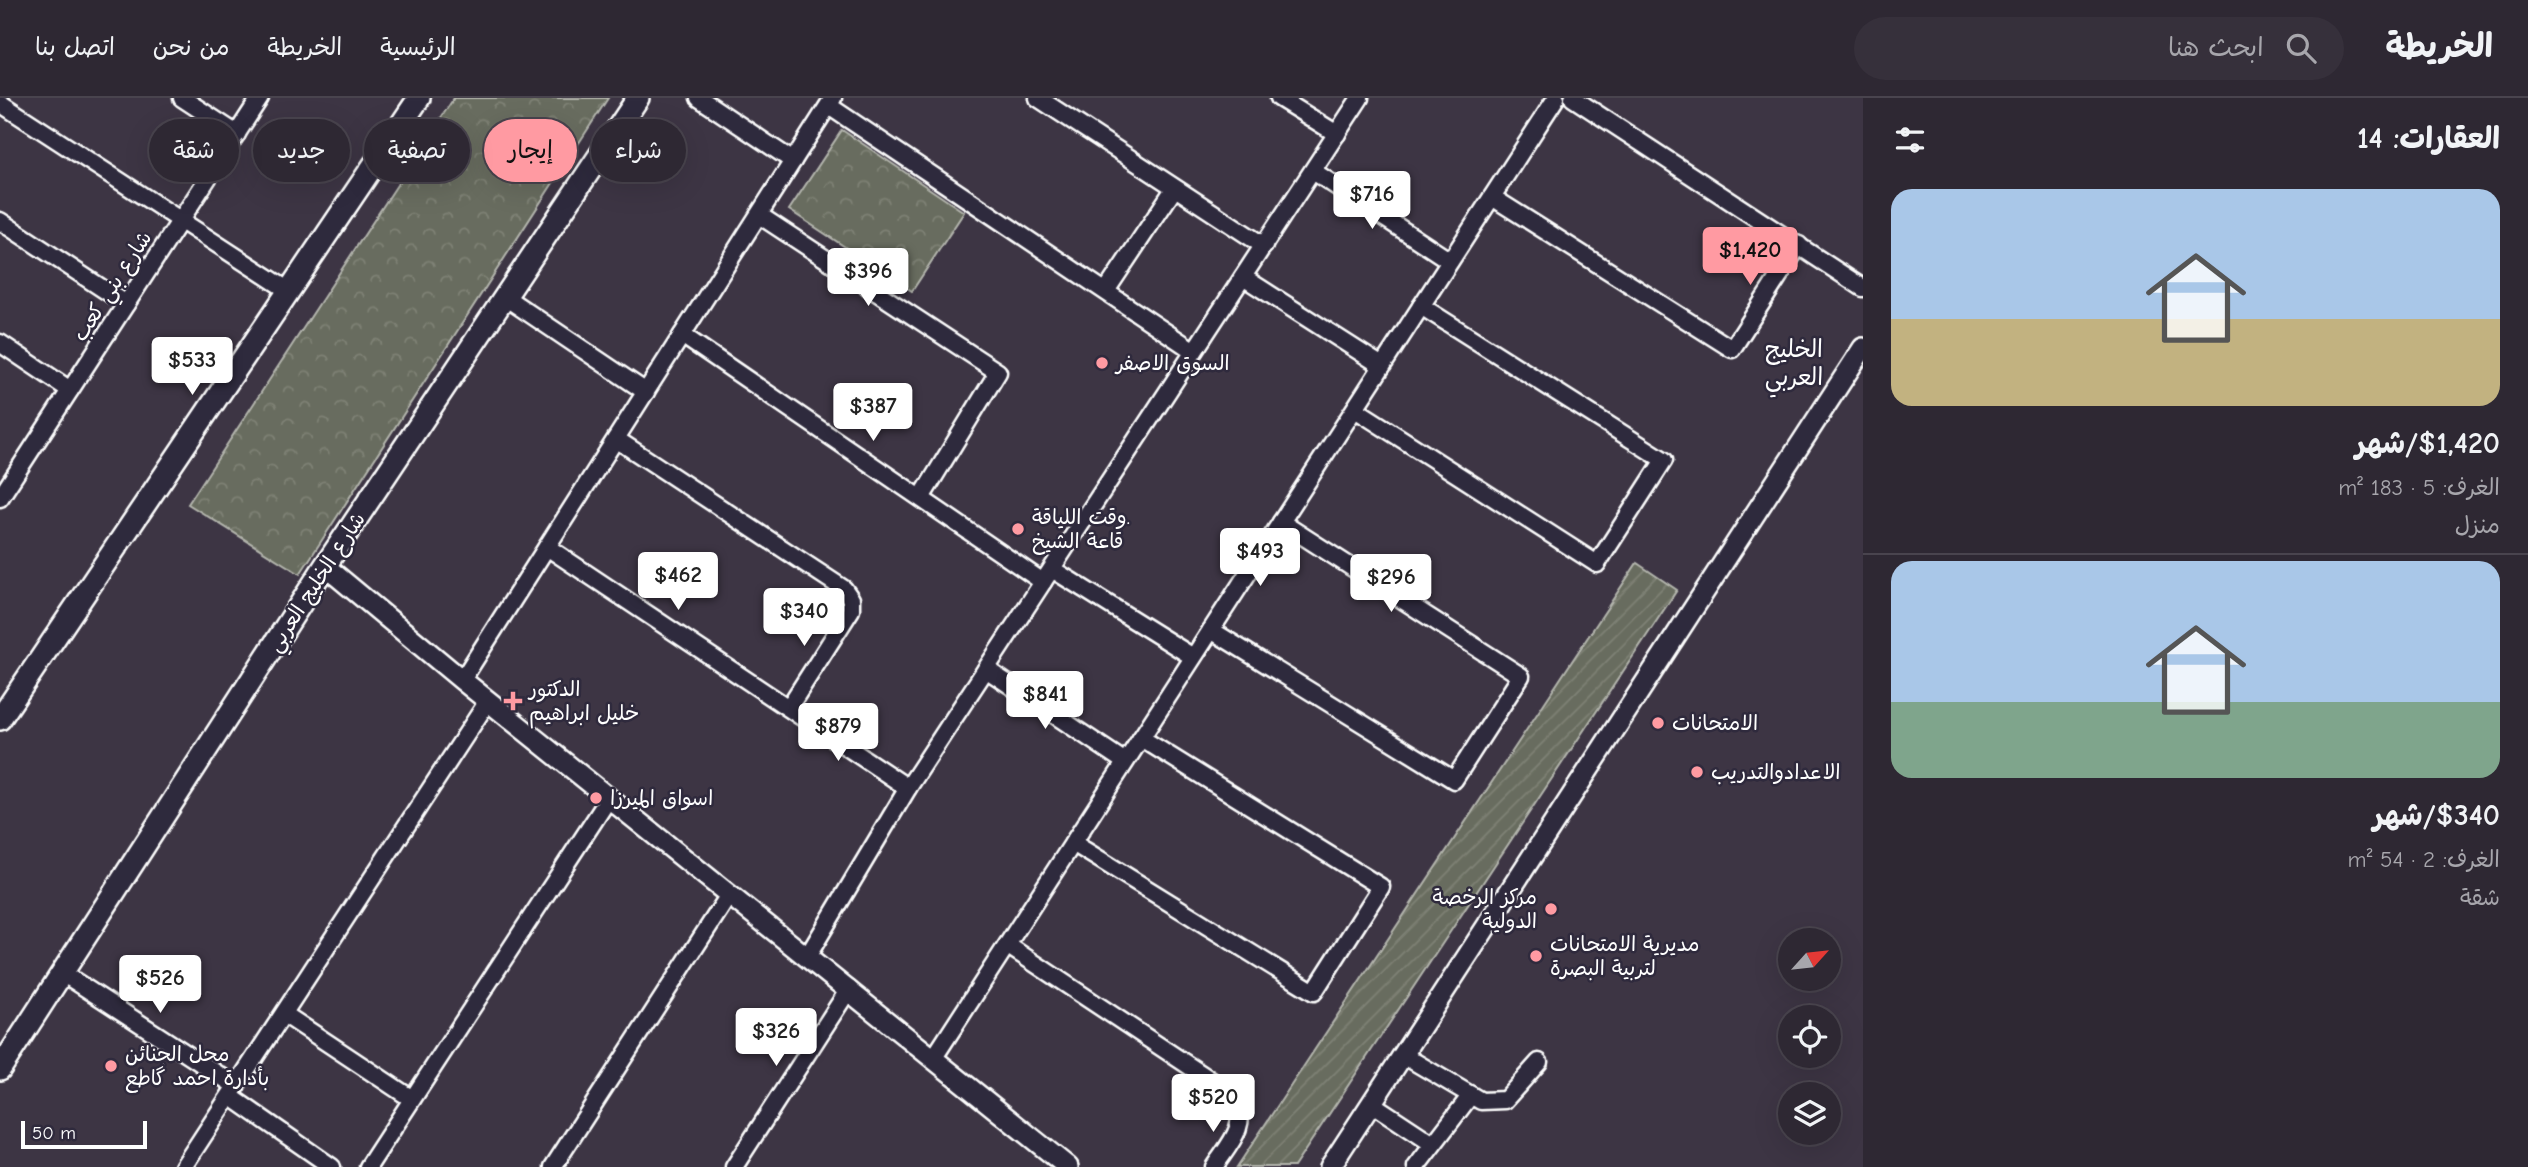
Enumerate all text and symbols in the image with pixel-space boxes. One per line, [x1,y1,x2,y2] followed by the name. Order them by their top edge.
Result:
[1854,17,2344,80] search box
[2386,27,2493,65] text: الخريطة
[2282,29,2320,67] icon: search
[35,33,115,61] text: اتصل بنا
[153,33,229,61] text: من نحن
[267,33,342,61] text: الخريطة
[380,33,456,61] text: الرئيسية
[2168,33,2264,63] text: ابحث هنا
[149,119,239,182] chip: شقة
[253,119,350,182] chip: جديد
[364,119,470,182] chip: تصفية
[484,119,577,182] chip: إيجار
[591,119,686,182] chip: شراء
[1891,121,1929,159] icon: filters
[2357,121,2500,156] text: العقارات: 14
[1331,172,1413,231] pin: $716
[1349,180,1395,207] text: $716
[67,226,162,349] street label: شارع بني كعب
[1693,228,1807,287] pin: $1,420
[2133,235,2259,361] icon: home
[1719,236,1781,263] text: $1,420
[827,248,909,308] pin: $396
[843,257,893,284] text: $396
[1765,335,1823,398] district label: الخليج العربي
[151,338,233,397] pin: $533
[168,346,216,373] text: $533
[1114,351,1230,376] place label: السوق الاصفر
[1094,355,1110,371] marker: السوق الاصفر
[832,384,914,443] pin: $387
[849,392,897,419] text: $387
[2355,426,2500,461] text: $1,420/شهر
[2338,474,2500,501] text: الغرف: 5 · 183 m²
[1032,505,1130,555] place label: وقت اللياقة. قاعة الشيخ
[262,508,376,660] street label: شارع الخليج العربي
[2455,512,2500,539] text: منزل
[1010,521,1026,537] marker: وقت اللياقة. قاعة الشيخ
[1219,528,1301,588] pin: $493
[1236,537,1284,564] text: $493
[637,552,719,612] pin: $462
[1350,554,1432,614] pin: $296
[654,561,702,588] text: $462
[1366,563,1416,590] text: $296
[763,588,845,648] pin: $340
[779,597,829,624] text: $340
[2133,607,2259,733] icon: home
[1004,672,1086,731] pin: $841
[527,677,639,729] place label: الدكتور خليل ابراهيم
[1022,680,1068,707] text: $841
[503,691,523,711] marker: الدكتور خليل ابراهيم
[797,704,879,763] pin: $879
[1672,711,1758,735] place label: الامتحانات
[814,712,862,739] text: $879
[1650,715,1666,731] marker: الامتحانات
[1711,760,1840,785] place label: الاعدادوالتدريب
[1689,764,1705,780] marker: الاعدادوالتدريب
[610,786,713,811] place label: اسواق الميرزا
[588,790,604,806] marker: اسواق الميرزا
[2373,798,2500,833] text: $340/شهر
[2348,846,2500,873] text: الغرف: 2 · 54 m²
[2460,884,2500,911] text: شقة
[1433,885,1537,933] place label: مركز الرخصة الدولية
[1543,901,1559,917] marker: مركز الرخصة الدولية
[1778,928,1841,990] north arrow
[1778,928,1841,1145] map controls
[1550,932,1699,981] place label: مديرية الامتحانات لتربية البصرة
[1528,948,1544,964] marker: مديرية الامتحانات لتربية البصرة
[119,956,201,1015] pin: $526
[135,964,185,991] text: $526
[1778,1005,1841,1068] button: locate
[735,1009,817,1068] pin: $326
[752,1017,800,1044] text: $326
[125,1042,269,1093] place label: محل الجنائن بأدارة احمد گاطع
[103,1058,119,1074] marker: محل الجنائن بأدارة احمد گاطع
[1172,1074,1254,1134] pin: $520
[1778,1082,1841,1145] button: layers
[1188,1083,1238,1110] text: $520
[21,1118,147,1150] scale bar
[32,1122,76,1144] text: 50 m

